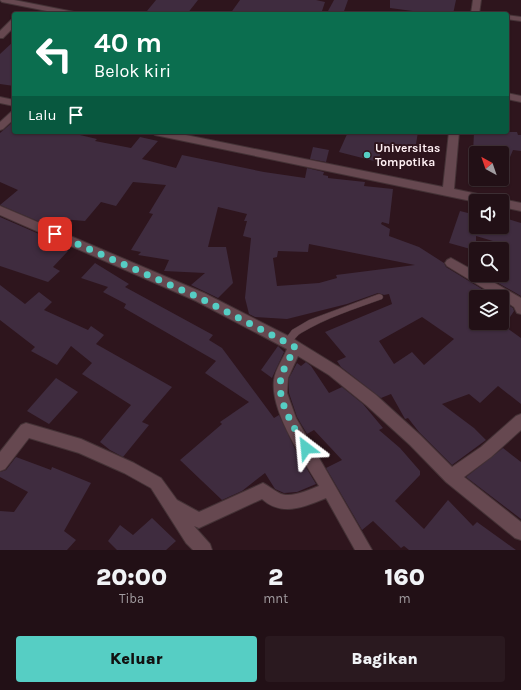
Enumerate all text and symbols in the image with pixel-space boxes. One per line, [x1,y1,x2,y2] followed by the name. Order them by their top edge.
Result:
[94,26,162,59] text: 40 m
[28,28,80,80] icon: left
[94,60,171,82] text: Belok kiri
[65,104,87,126] icon: arrive
[28,106,57,124] text: Lalu
[375,141,440,169] place label: Universitas Tompotika
[469,146,509,186] north arrow
[469,146,509,330] map controls
[362,150,372,160] marker: Universitas Tompotika
[469,194,509,234] button: sound
[38,217,72,251] pin
[44,223,66,245] icon: arrive
[469,242,509,282] button: search
[469,290,509,330] button: layers
[285,427,327,469] position arrow
[96,563,167,591] text: 20:00
[268,563,283,591] text: 2
[384,563,425,591] text: 160
[119,591,144,606] text: Tiba
[263,591,288,606] text: mnt
[398,591,411,606] text: m
[16,636,257,682] button: Keluar
[265,636,505,682] button: Bagikan

